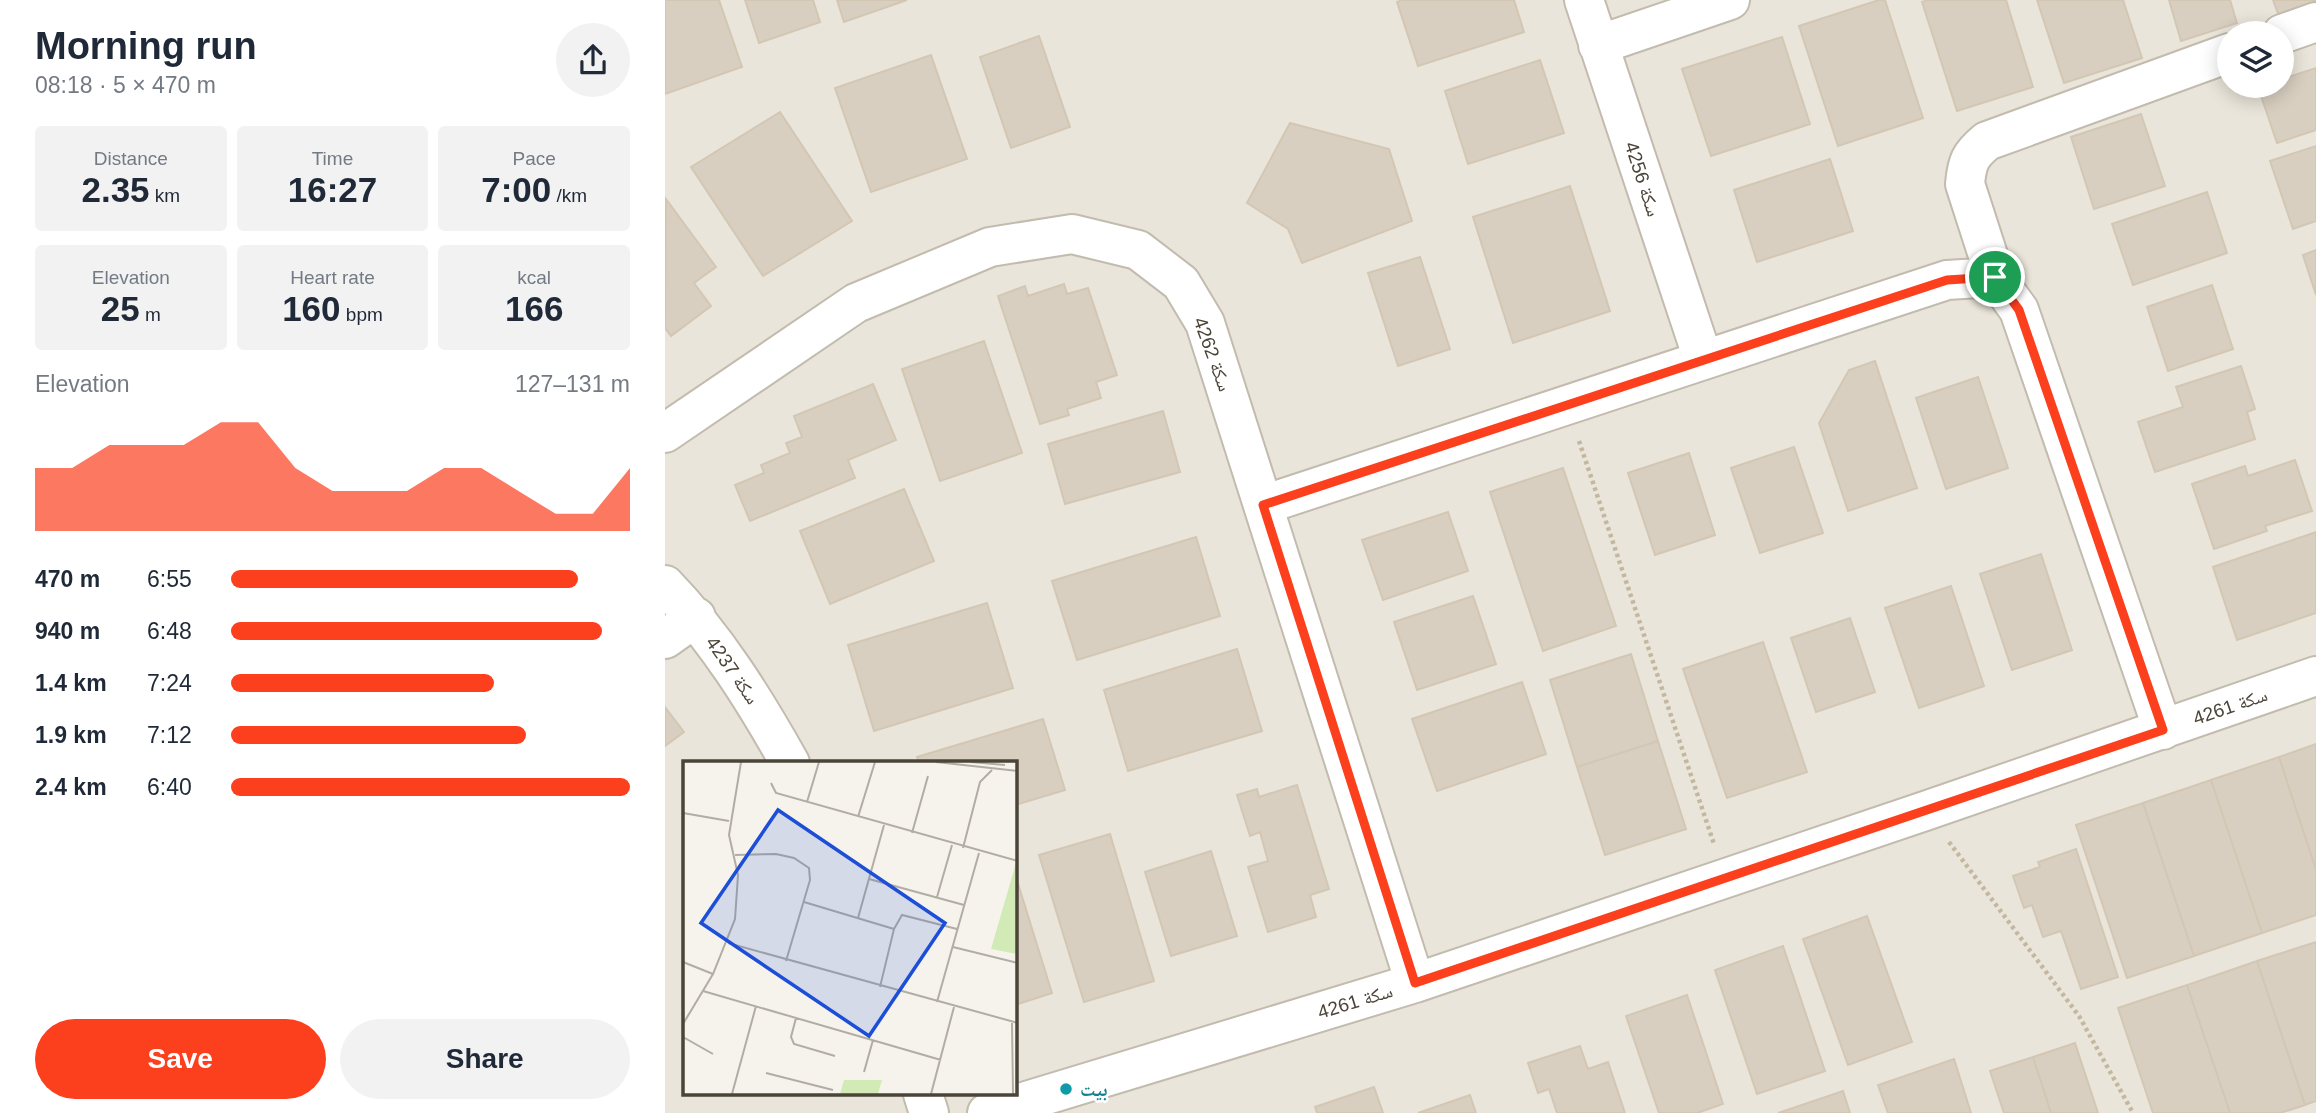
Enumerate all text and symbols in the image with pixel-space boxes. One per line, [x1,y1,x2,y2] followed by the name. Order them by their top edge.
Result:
[2217,21,2294,98] map controls
[2217,21,2294,98] button: layers
[556,23,630,97] button: share
[35,25,257,67] text: Morning run
[35,72,216,98] text: 08:18 · 5 × 470 m
[1621,139,1664,219] street label: سكة 4256
[94,148,168,169] text: Distance
[312,148,353,169] text: Time
[513,148,556,169] text: Pace
[81,170,150,209] text: 2.35
[288,170,377,209] text: 16:27
[481,170,551,209] text: 7:00
[150,185,180,206] text: km
[551,185,587,206] text: /km
[1965,247,2025,307] pin
[1976,258,2014,296] icon: arrive
[92,267,170,288] text: Elevation
[290,267,375,288] text: Heart rate
[517,267,551,288] text: kcal
[101,289,140,328] text: 25
[282,289,341,328] text: 160
[505,289,563,328] text: 166
[140,304,161,325] text: m
[341,304,383,325] text: bpm
[1189,314,1236,394] street label: سكة 4262
[35,371,130,397] text: Elevation
[515,371,630,397] text: 127–131 m
[35,566,100,592] text: 470 m
[147,566,192,592] text: 6:55
[35,618,100,644] text: 940 m
[147,618,192,644] text: 6:48
[702,633,763,708] street label: سكة 4237
[35,670,107,696] text: 1.4 km
[147,670,192,696] text: 7:24
[2190,684,2270,729] street label: سكة 4261
[35,722,107,748] text: 1.9 km
[147,722,192,748] text: 7:12
[683,761,1017,1096] inset map
[35,774,107,800] text: 2.4 km
[147,774,192,800] text: 6:40
[1315,980,1395,1023] street label: سكة 4261
[35,1019,326,1099] button: Save
[340,1019,630,1099] button: Share
[1080,1079,1108,1101] place label: بيت
[1058,1081,1074,1097] marker: بيت

